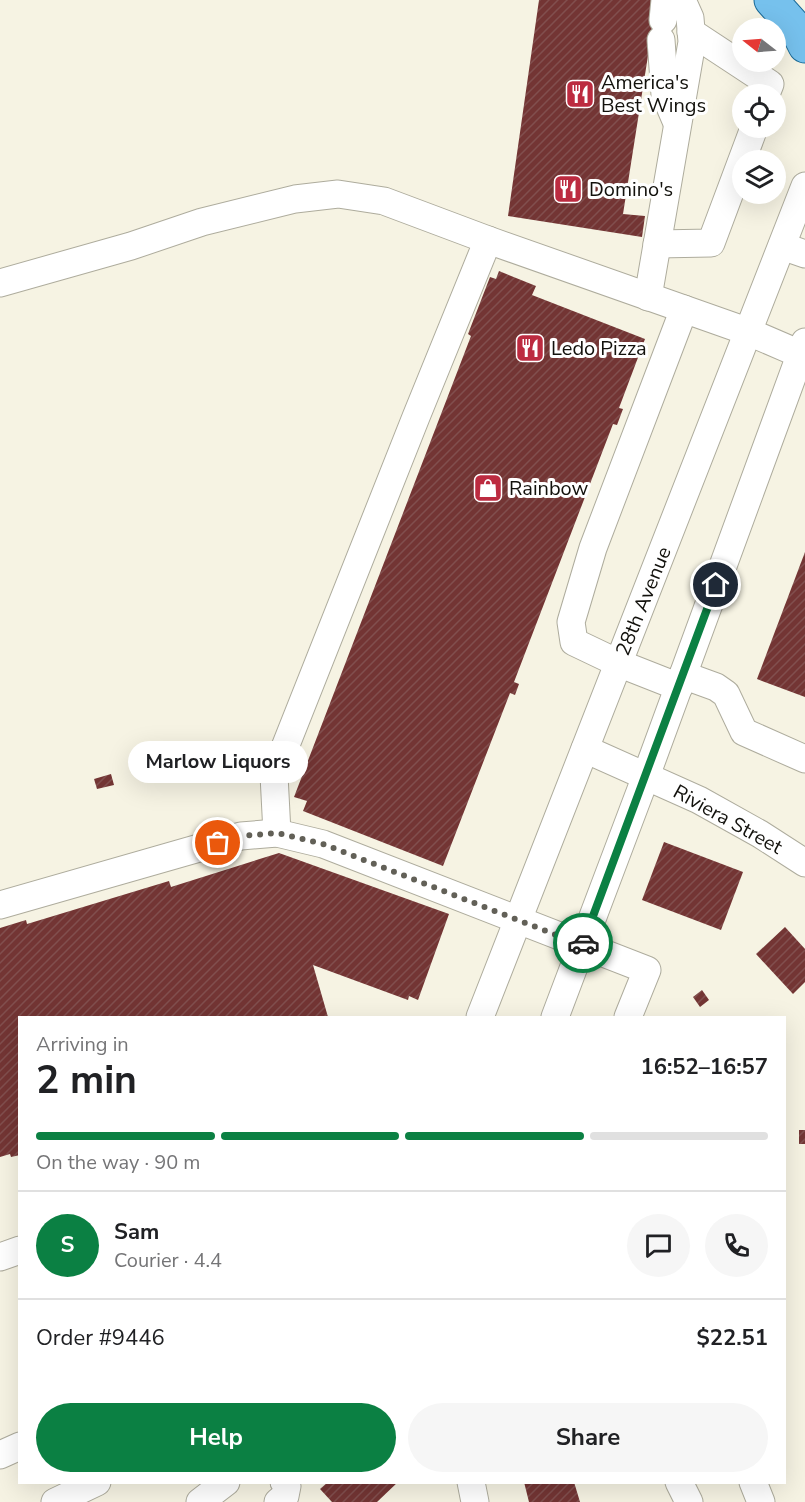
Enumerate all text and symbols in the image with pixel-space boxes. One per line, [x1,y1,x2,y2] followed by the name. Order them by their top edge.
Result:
[732,18,786,72] north arrow
[732,18,786,204] map controls
[601,69,706,119] place label: America's Best Wings
[564,78,596,110] restaurant icon: America's Best Wings
[732,84,786,138] button: locate
[732,150,786,204] button: layers
[552,173,584,205] restaurant icon: Domino's
[589,176,673,203] place label: Domino's
[514,332,546,364] restaurant icon: Ledo Pizza
[551,335,647,362] place label: Ledo Pizza
[472,472,504,504] shop icon: Rainbow
[509,475,589,502] place label: Rainbow
[609,543,678,660] street label: 28th Avenue
[690,559,741,610] pin
[699,568,732,601] icon: home
[128,741,308,783] callout: Marlow Liquors
[145,748,291,775] text: Marlow Liquors
[668,778,788,861] street label: Riviera Street
[192,817,243,868] pin
[201,826,234,859] icon: bag
[553,913,613,973] courier
[567,927,600,960] icon: car
[36,1031,129,1058] text: Arriving in
[640,1052,768,1082] text: 16:52–16:57
[36,1054,137,1107] text: 2 min
[36,1149,200,1176] text: On the way · 90 m
[627,1214,690,1277] button: chat
[705,1214,768,1277] button: phone
[114,1217,159,1247] text: Sam
[61,1230,74,1260] text: S
[114,1247,222,1274] text: Courier · 4.4
[36,1323,165,1353] text: Order #9446
[697,1323,768,1353] text: $22.51
[36,1403,396,1472] button: Help
[408,1403,768,1472] button: Share

